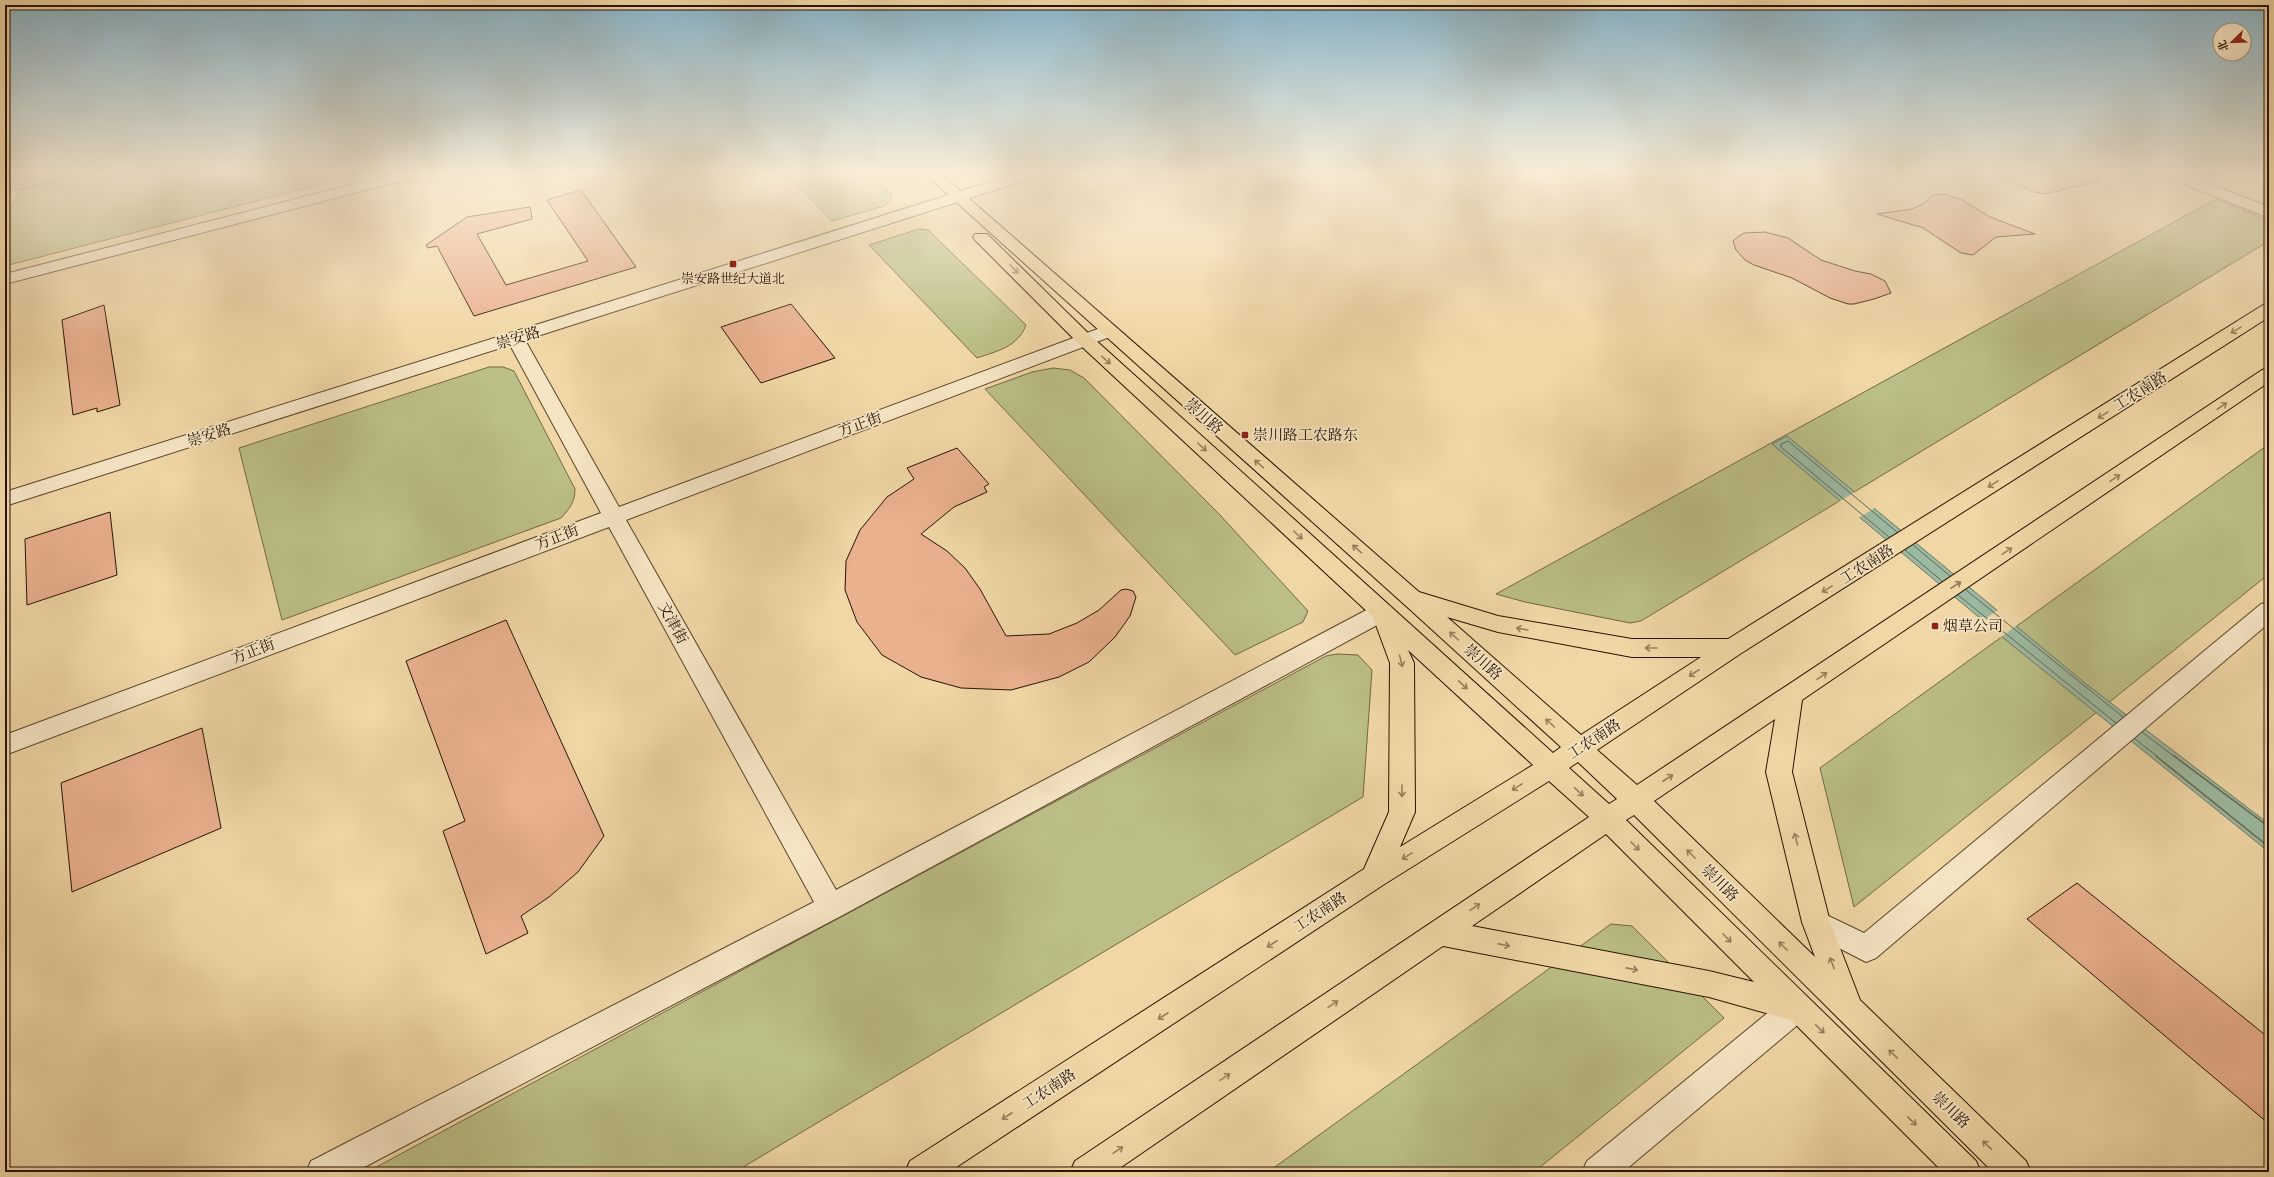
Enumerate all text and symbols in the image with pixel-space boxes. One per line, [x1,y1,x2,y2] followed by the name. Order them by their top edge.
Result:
[2212,22,2252,62] north arrow
[2215,38,2232,53] text: 北
[728,259,738,269] marker: 崇安路世纪大道北
[1009,264,1019,274] one-way arrow
[681,271,785,288] place label: 崇安路世纪大道北
[494,323,542,354] street label: 崇安路
[2231,326,2242,334] one-way arrow
[1101,355,1112,364] one-way arrow
[2110,367,2171,415] street label: 工农南路
[1181,394,1227,438] street label: 崇川路
[2217,402,2228,410] one-way arrow
[836,408,885,441] street label: 方正街
[2097,411,2109,419] one-way arrow
[185,420,233,451] street label: 崇安路
[1253,426,1358,445] place label: 崇川路工农路东
[1240,430,1250,440] marker: 崇川路工农路东
[1197,443,1208,452] one-way arrow
[1254,460,1264,469] one-way arrow
[2109,474,2120,482] one-way arrow
[1987,481,1999,489] one-way arrow
[533,521,582,554] street label: 方正街
[1293,530,1303,539] one-way arrow
[1837,540,1898,588] street label: 工农南路
[1351,545,1362,554] one-way arrow
[2001,547,2012,555] one-way arrow
[1950,580,1961,589] one-way arrow
[1822,585,1833,593] one-way arrow
[653,599,692,648] street label: 文津街
[1943,617,2003,636] place label: 烟草公司
[1930,621,1940,631] marker: 烟草公司
[1516,625,1529,633] one-way arrow
[1449,631,1459,640] one-way arrow
[229,635,278,668] street label: 方正街
[1460,640,1506,684] street label: 崇川路
[1645,644,1658,652] one-way arrow
[1397,655,1405,668] one-way arrow
[1688,669,1699,678] one-way arrow
[1816,672,1827,680] one-way arrow
[1458,681,1468,690] one-way arrow
[1564,715,1625,764] street label: 工农南路
[1545,718,1556,727] one-way arrow
[1662,774,1673,782] one-way arrow
[1512,782,1523,791] one-way arrow
[1398,784,1406,797] one-way arrow
[1574,788,1584,797] one-way arrow
[1791,833,1799,846] one-way arrow
[1630,841,1640,851] one-way arrow
[1686,850,1696,859] one-way arrow
[1402,852,1413,860] one-way arrow
[1697,861,1742,906] street label: 崇川路
[1290,888,1351,937] street label: 工农南路
[1469,903,1480,911] one-way arrow
[1722,933,1732,943] one-way arrow
[1267,940,1278,948] one-way arrow
[1497,941,1510,949] one-way arrow
[1778,941,1788,951] one-way arrow
[1827,958,1835,970] one-way arrow
[1625,965,1638,973] one-way arrow
[1327,1000,1338,1008] one-way arrow
[1157,1012,1169,1020] one-way arrow
[1815,1025,1825,1034] one-way arrow
[1888,1049,1898,1059] one-way arrow
[1019,1065,1080,1114] street label: 工农南路
[1220,1073,1231,1081] one-way arrow
[1928,1088,1973,1133] street label: 崇川路
[1001,1113,1013,1121] one-way arrow
[1907,1116,1917,1126] one-way arrow
[1982,1140,1992,1150] one-way arrow
[1112,1146,1123,1154] one-way arrow

